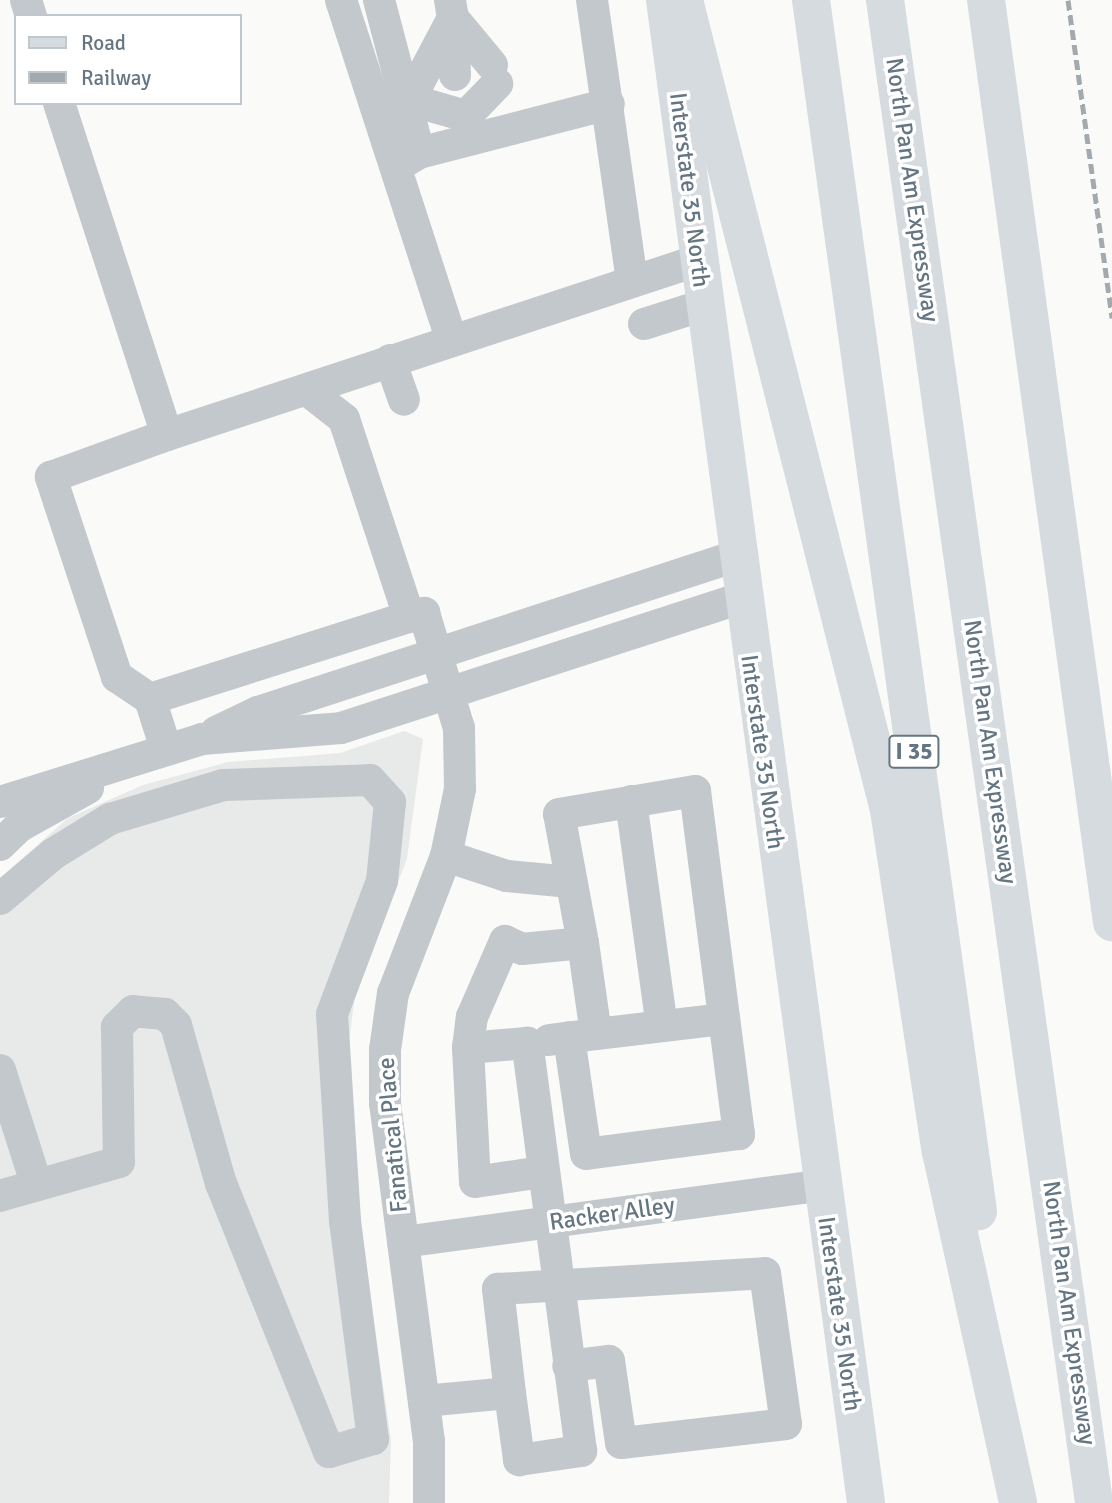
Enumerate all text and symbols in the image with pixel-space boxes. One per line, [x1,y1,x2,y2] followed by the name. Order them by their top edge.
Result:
[14,14,242,105] legend
[81,30,126,56] text: Road
[879,56,945,324] street label: North Pan Am Expressway
[81,65,151,91] text: Railway
[663,91,715,289] street label: Interstate 35 North
[957,618,1023,886] street label: North Pan Am Expressway
[734,653,790,851] street label: Interstate 35 North
[888,732,940,772] road number: I 35
[372,1056,414,1214] street label: Fanatical Place
[1036,1179,1102,1447] street label: North Pan Am Expressway
[547,1191,677,1237] street label: Racker Alley
[811,1215,867,1413] street label: Interstate 35 North

